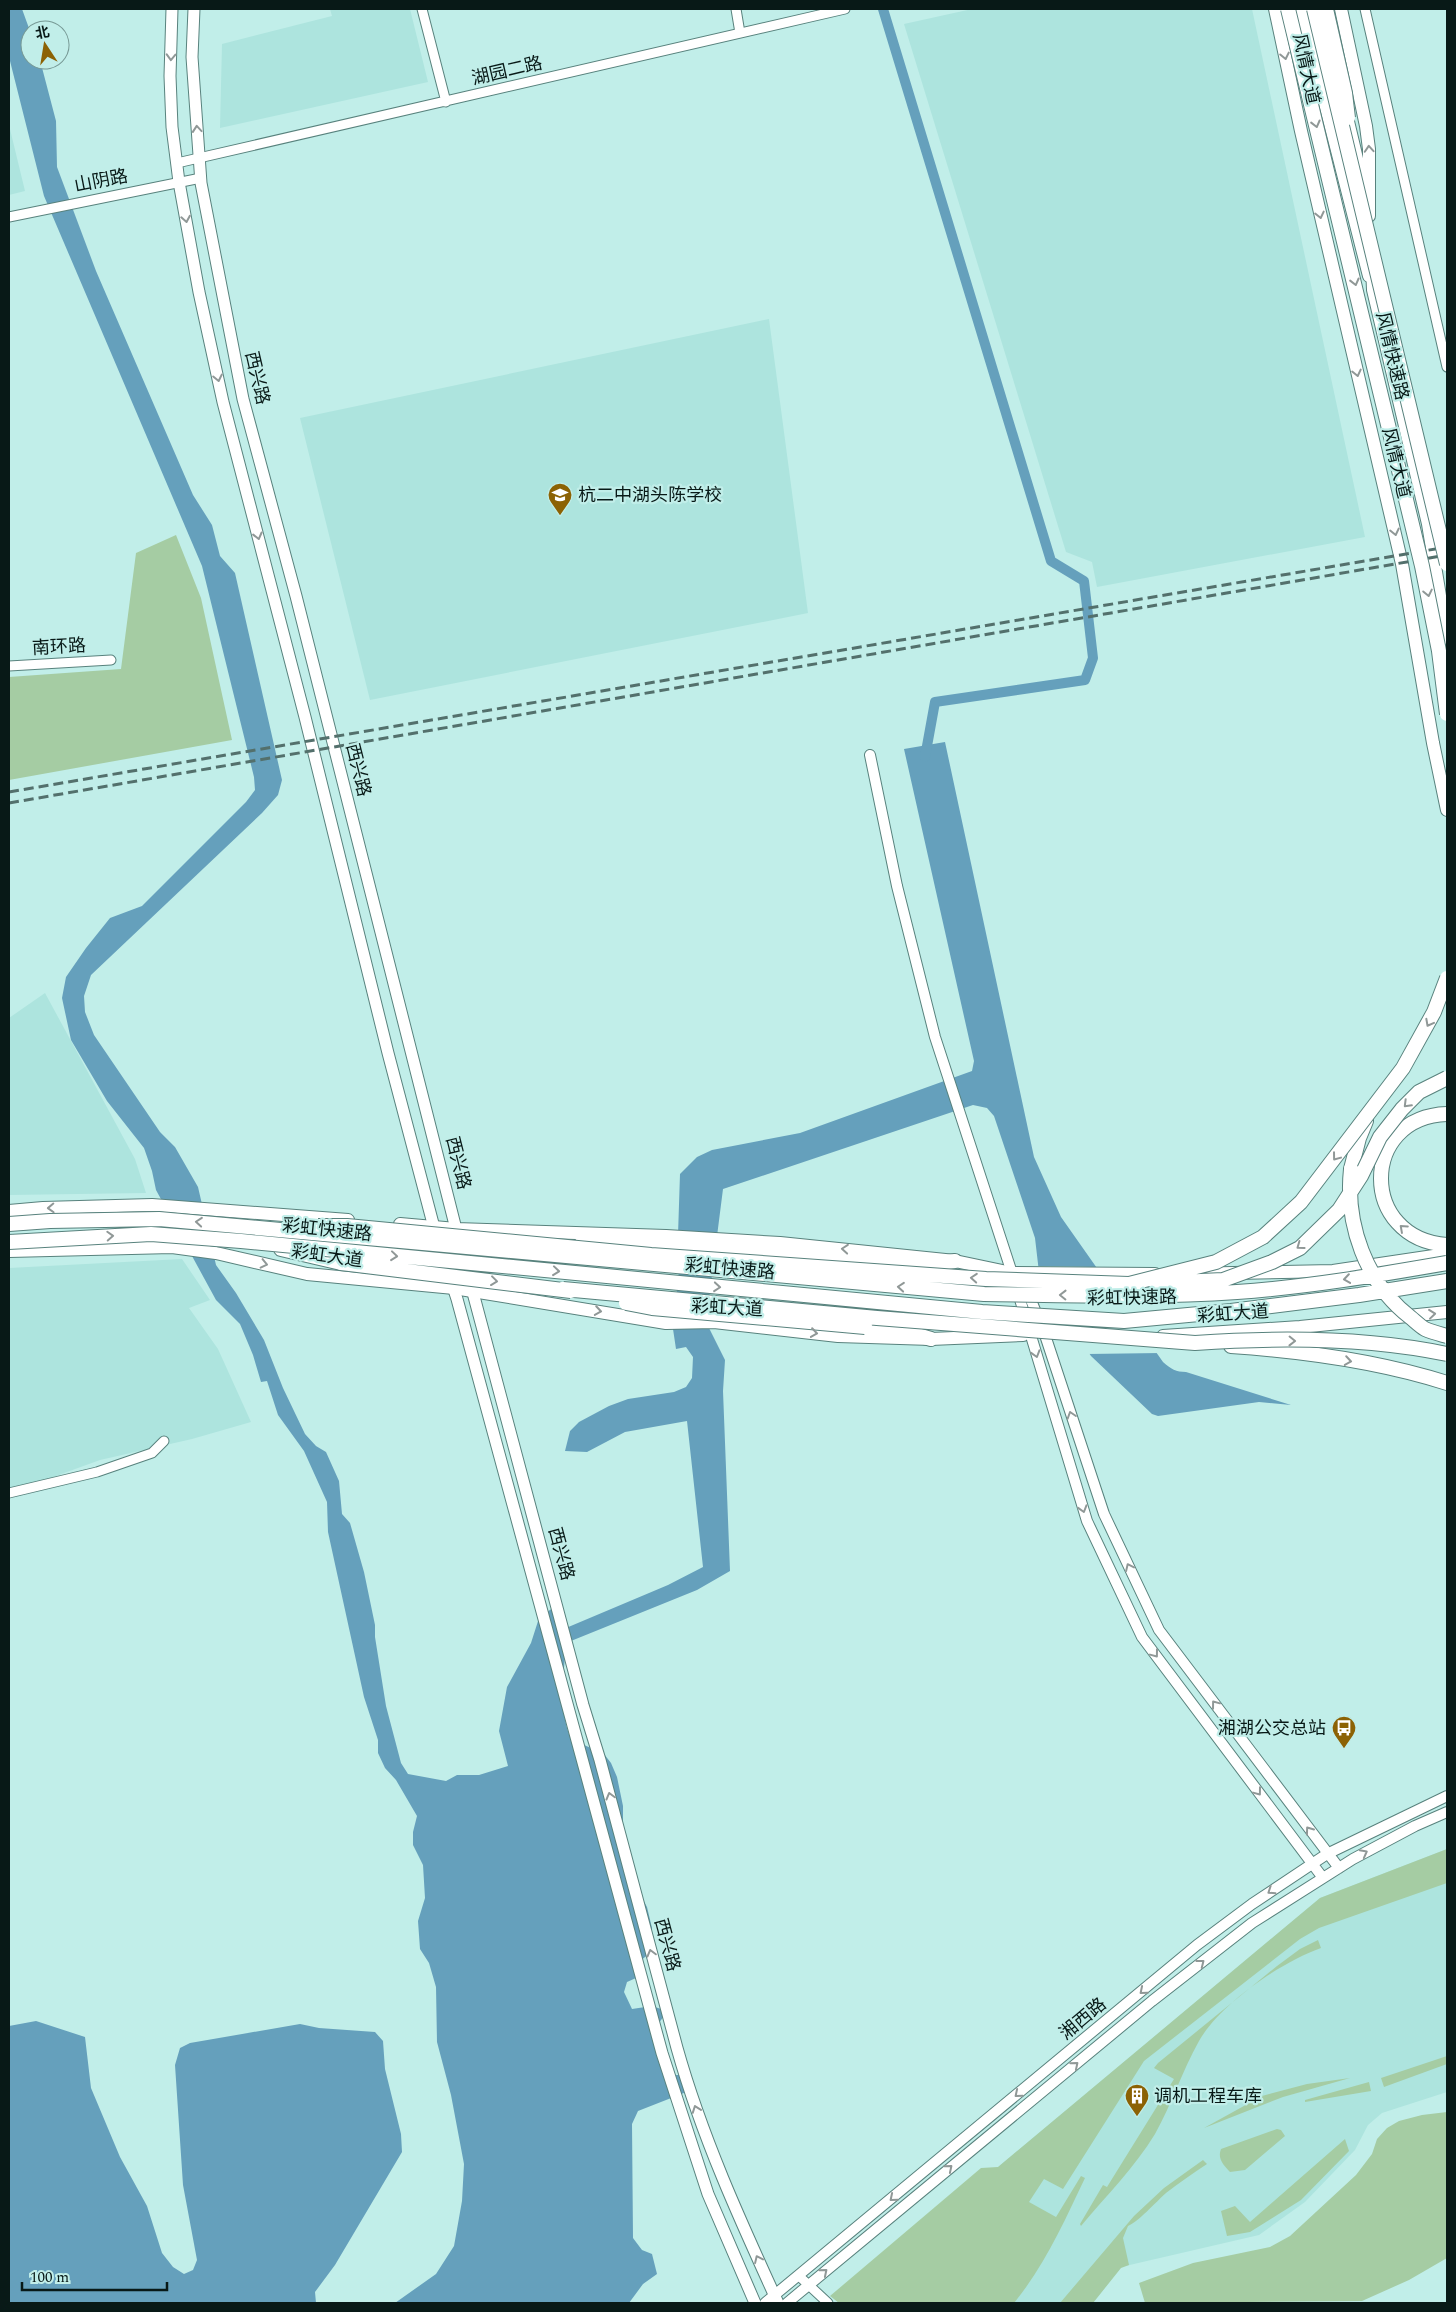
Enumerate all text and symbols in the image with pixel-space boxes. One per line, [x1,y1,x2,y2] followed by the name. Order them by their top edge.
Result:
[20,20,70,70] north arrow
[33,21,51,44] text: 北
[1285,31,1327,107] street label: 风情大道
[469,50,545,92] street label: 湖园二路
[1279,52,1290,61] one-way arrow
[165,54,176,62] one-way arrow
[1310,120,1321,129] one-way arrow
[191,125,202,133] one-way arrow
[1363,145,1374,153] one-way arrow
[72,163,130,199] street label: 山阴路
[1314,211,1325,220] one-way arrow
[180,214,190,223] one-way arrow
[1349,277,1360,286] one-way arrow
[1369,309,1415,403] street label: 风情快速路
[238,349,276,407] street label: 西兴路
[1351,369,1362,378] one-way arrow
[212,374,223,383] one-way arrow
[1375,425,1417,501] street label: 风情大道
[547,482,573,516] school or university icon: 杭二中湖头陈学校
[578,482,722,509] place label: 杭二中湖头陈学校
[1389,527,1400,536] one-way arrow
[252,531,262,539] one-way arrow
[1422,589,1433,598] one-way arrow
[31,632,87,662] street label: 南环路
[338,741,378,799] street label: 西兴路
[1425,1018,1435,1027] one-way arrow
[1404,1098,1413,1107] one-way arrow
[438,1134,478,1192] street label: 西兴路
[1334,1151,1342,1160] one-way arrow
[47,1202,55,1213] one-way arrow
[281,1212,373,1248] street label: 彩虹快速路
[195,1217,203,1228] one-way arrow
[1399,1225,1408,1234] one-way arrow
[106,1231,114,1242] one-way arrow
[289,1238,365,1274] street label: 彩虹大道
[1297,1241,1306,1249] one-way arrow
[841,1244,849,1255] one-way arrow
[390,1250,398,1261] one-way arrow
[684,1252,776,1286] street label: 彩虹快速路
[259,1258,268,1269] one-way arrow
[552,1266,560,1277] one-way arrow
[970,1273,978,1284] one-way arrow
[1343,1274,1352,1284] one-way arrow
[490,1275,498,1286] one-way arrow
[714,1281,722,1292] one-way arrow
[897,1282,905,1293] one-way arrow
[1087,1284,1177,1312] street label: 彩虹快速路
[1059,1290,1067,1301] one-way arrow
[690,1293,764,1323] street label: 彩虹大道
[1196,1298,1270,1330] street label: 彩虹大道
[593,1306,602,1316] one-way arrow
[1428,1308,1436,1319] one-way arrow
[811,1327,819,1338] one-way arrow
[1288,1335,1296,1346] one-way arrow
[1030,1349,1040,1357] one-way arrow
[1343,1355,1352,1365] one-way arrow
[1067,1411,1077,1420] one-way arrow
[1078,1504,1088,1513] one-way arrow
[541,1524,581,1584] street label: 西兴路
[1125,1563,1135,1572] one-way arrow
[1149,1648,1157,1657] one-way arrow
[1212,1700,1221,1710] one-way arrow
[1218,1715,1326,1742] place label: 湘湖公交总站
[1331,1715,1357,1749] bus stop icon: 湘湖公交总站
[1252,1786,1261,1796] one-way arrow
[605,1791,616,1800] one-way arrow
[1306,1827,1314,1836] one-way arrow
[1359,1849,1368,1859] one-way arrow
[1268,1885,1277,1894] one-way arrow
[647,1915,687,1975] street label: 西兴路
[647,1949,657,1957] one-way arrow
[1195,1960,1204,1968] one-way arrow
[1140,1985,1149,1993] one-way arrow
[1054,1991,1112,2047] street label: 湘西路
[1069,2061,1078,2070] one-way arrow
[1124,2083,1150,2117] building icon: 调机工程车库
[1154,2083,1262,2110] place label: 调机工程车库
[1015,2089,1024,2097] one-way arrow
[692,2105,702,2114] one-way arrow
[944,2165,953,2174] one-way arrow
[890,2193,899,2201] one-way arrow
[754,2255,764,2264] one-way arrow
[22,2260,168,2292] scale bar
[30,2266,69,2289] text: 100 m
[818,2269,827,2277] one-way arrow

